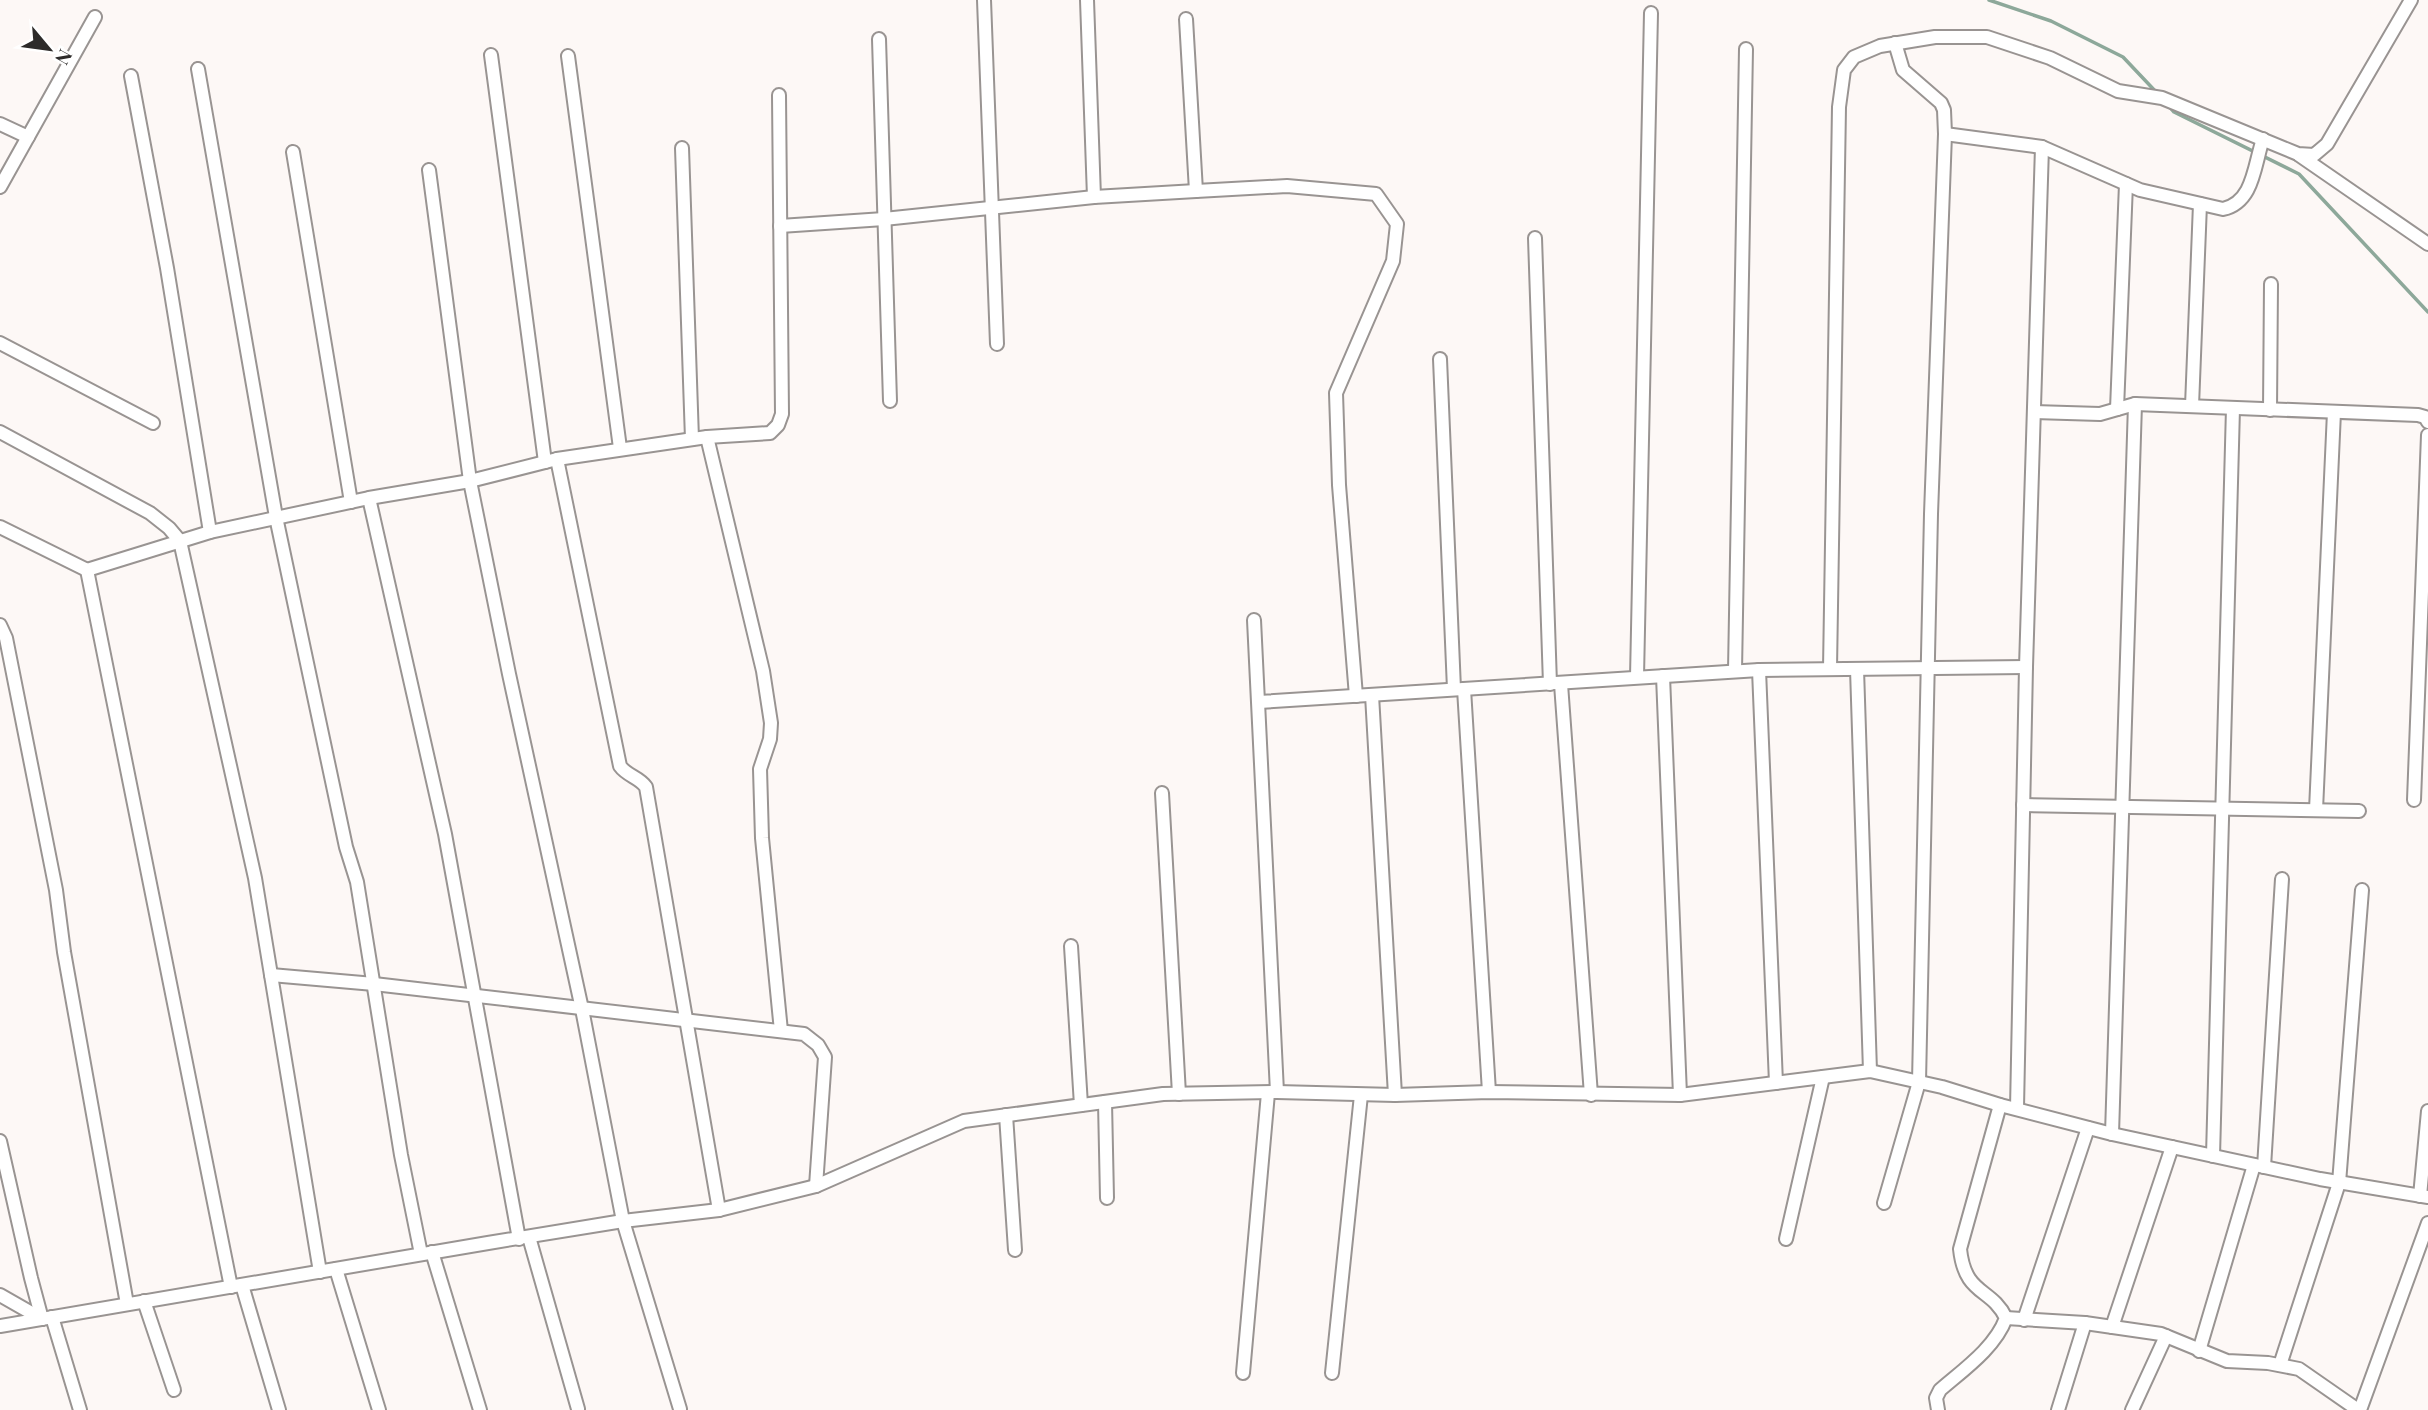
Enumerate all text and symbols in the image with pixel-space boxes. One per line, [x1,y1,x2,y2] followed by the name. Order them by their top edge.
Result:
[14,14,84,84] north arrow
[50,45,79,70] text: N

